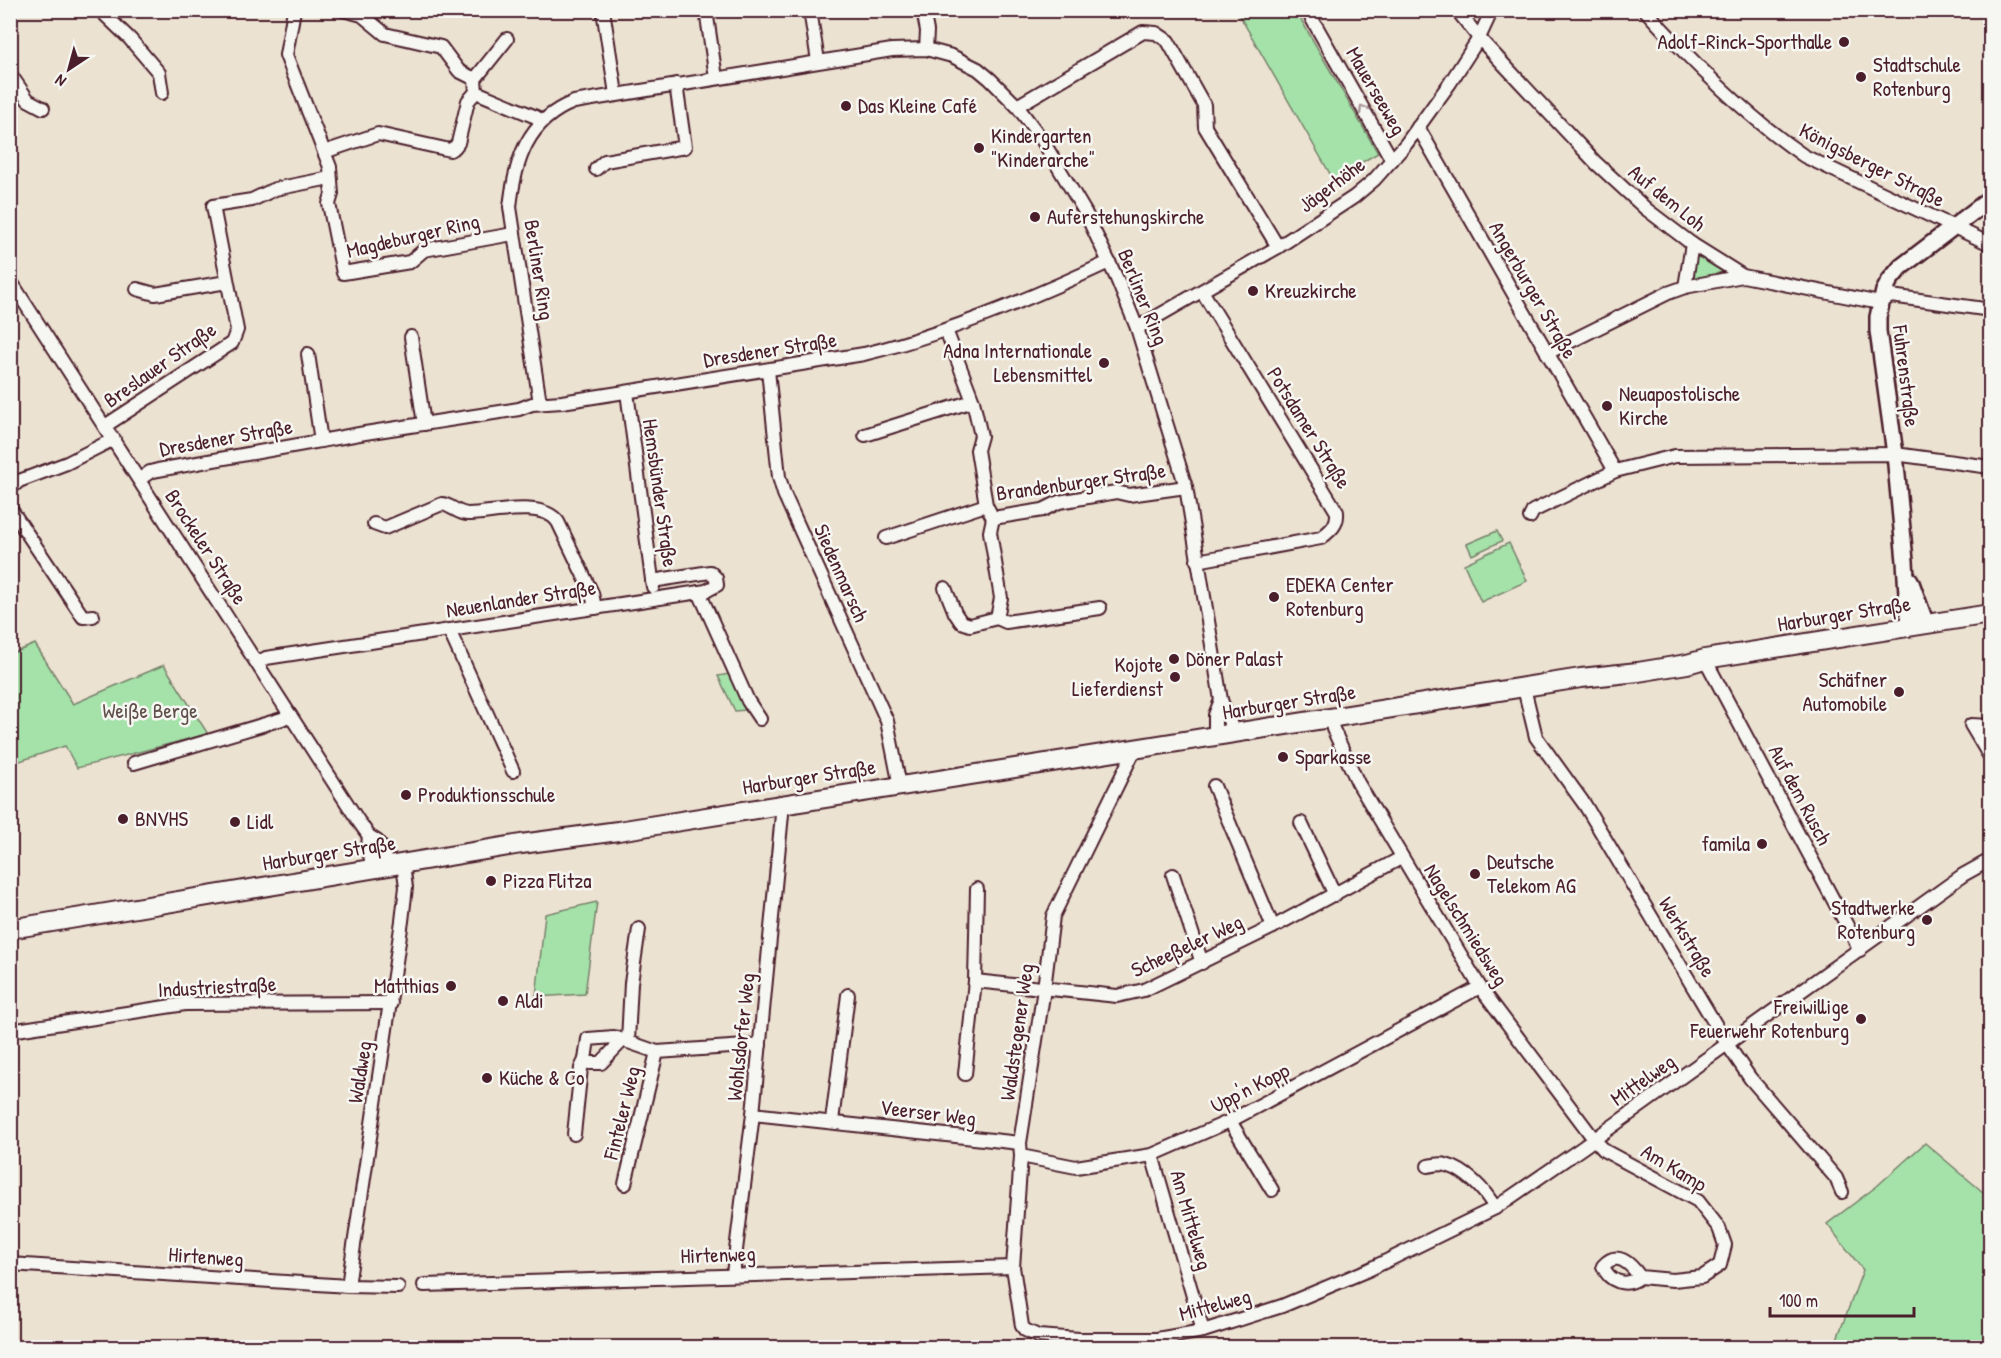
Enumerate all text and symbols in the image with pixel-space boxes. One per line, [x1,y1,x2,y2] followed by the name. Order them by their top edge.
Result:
[1658,27,1832,56] place label: Adolf-Rinck-Sporthalle
[1837,35,1851,49] marker: Adolf-Rinck-Sporthalle
[39,39,99,99] north arrow
[1339,41,1413,140] street label: Mauerseeweg
[1873,50,1961,103] place label: Stadtschule Rotenburg
[50,69,70,93] text: N
[1854,70,1868,84] marker: Stadtschule Rotenburg
[858,91,977,120] place label: Das Kleine Café
[839,99,853,113] marker: Das Kleine Café
[1359,105,1371,115] one-way arrow
[1795,115,1950,214] street label: Königsberger Straße
[991,121,1095,174] place label: Kindergarten "Kinderarche"
[972,141,986,155] marker: Kindergarten "Kinderarche"
[1293,150,1371,219] street label: Jägerhöhe
[1623,157,1712,238] street label: Auf dem Loh
[1047,202,1204,231] place label: Auferstehungskirche
[344,206,482,265] street label: Magdeburger Ring
[1028,210,1042,224] marker: Auferstehungskirche
[1482,216,1584,364] street label: Angerburger Straße
[517,218,562,322] street label: Berliner Ring
[1111,244,1176,349] street label: Berliner Ring
[1265,276,1357,305] place label: Kreuzkirche
[1246,284,1260,298] marker: Kreuzkirche
[98,315,222,414] street label: Breslauer Straße
[1886,322,1927,428] street label: Fuhrenstraße
[701,325,839,374] street label: Dresdener Straße
[943,336,1092,389] place label: Adna Internationale Lebensmittel
[1097,356,1111,370] marker: Adna Internationale Lebensmittel
[1260,361,1358,494] street label: Potsdamer Straße
[1619,379,1740,432] place label: Neuapostolische Kirche
[1600,399,1614,413] marker: Neuapostolische Kirche
[157,412,295,463] street label: Dresdener Straße
[636,417,685,569] street label: Hemsbünder Straße
[994,455,1168,508] street label: Brandenburger Straße
[158,484,255,610] street label: Brockeler Straße
[807,519,876,627] street label: Siedenmarsch
[1286,570,1394,623] place label: EDEKA Center Rotenburg
[444,572,598,625] street label: Neuenlander Straße
[1775,589,1913,638] street label: Harburger Straße
[1267,590,1281,604] marker: EDEKA Center Rotenburg
[1186,644,1283,673] place label: Döner Palast
[1072,650,1164,703] place label: Kojote Lieferdienst
[1167,652,1181,666] marker: Döner Palast
[1803,665,1887,718] place label: Schäfner Automobile
[1168,670,1182,684] marker: Kojote Lieferdienst
[1220,677,1358,726] street label: Harburger Straße
[1892,685,1906,699] marker: Schäfner Automobile
[102,696,198,725] park label: Weiße Berge
[1762,740,1839,850] street label: Auf dem Rusch
[1295,742,1371,771] place label: Sparkasse
[1276,750,1290,764] marker: Sparkasse
[740,752,878,801] street label: Harburger Straße
[418,780,555,809] place label: Produktionsschule
[399,788,413,802] marker: Produktionsschule
[135,804,188,833] place label: BNVHS
[247,807,274,836] place label: Lidl
[116,812,130,826] marker: BNVHS
[228,815,242,829] marker: Lidl
[260,828,398,877] street label: Harburger Straße
[1701,829,1750,858] place label: famila
[1755,837,1769,851] marker: famila
[1487,847,1576,900] place label: Deutsche Telekom AG
[1417,858,1515,991] street label: Nagelschmiedsweg
[503,866,591,895] place label: Pizza Flitza
[1468,867,1482,881] marker: Deutsche Telekom AG
[484,874,498,888] marker: Pizza Flitza
[1652,891,1723,982] street label: Werkstraße
[1831,893,1915,946] place label: Stadtwerke Rotenburg
[1126,907,1247,984] street label: Scheeßeler Weg
[1920,913,1934,927] marker: Stadtwerke Rotenburg
[993,962,1040,1102] street label: Waldstegener Weg
[157,969,277,1004] street label: Industriestraße
[374,971,439,1000] place label: Matthias
[719,972,762,1102] street label: Wohlsdorfer Weg
[444,979,458,993] marker: Matthias
[515,986,544,1015] place label: Aldi
[1690,992,1849,1045] place label: Freiwillige Feuerwehr Rotenburg
[496,994,510,1008] marker: Aldi
[1854,1012,1868,1026] marker: Freiwillige Feuerwehr Rotenburg
[340,1039,379,1105] street label: Waldweg
[1604,1047,1681,1112] street label: Mittelweg
[1205,1055,1294,1120] street label: Upp'n Kopp
[499,1063,584,1092] place label: Küche & Co
[596,1063,647,1164] street label: Finteler Weg
[480,1071,494,1085] marker: Küche & Co
[878,1092,978,1133] street label: Veerser Weg
[1636,1137,1713,1199] street label: Am Kamp
[1163,1167,1220,1273] street label: Am Mittelweg
[168,1239,245,1274] street label: Hirtenweg
[680,1239,756,1270] street label: Hirtenweg
[1770,1280,1914,1318] scale bar
[1176,1281,1254,1328] street label: Mittelweg
[1779,1288,1818,1313] text: 100 m

